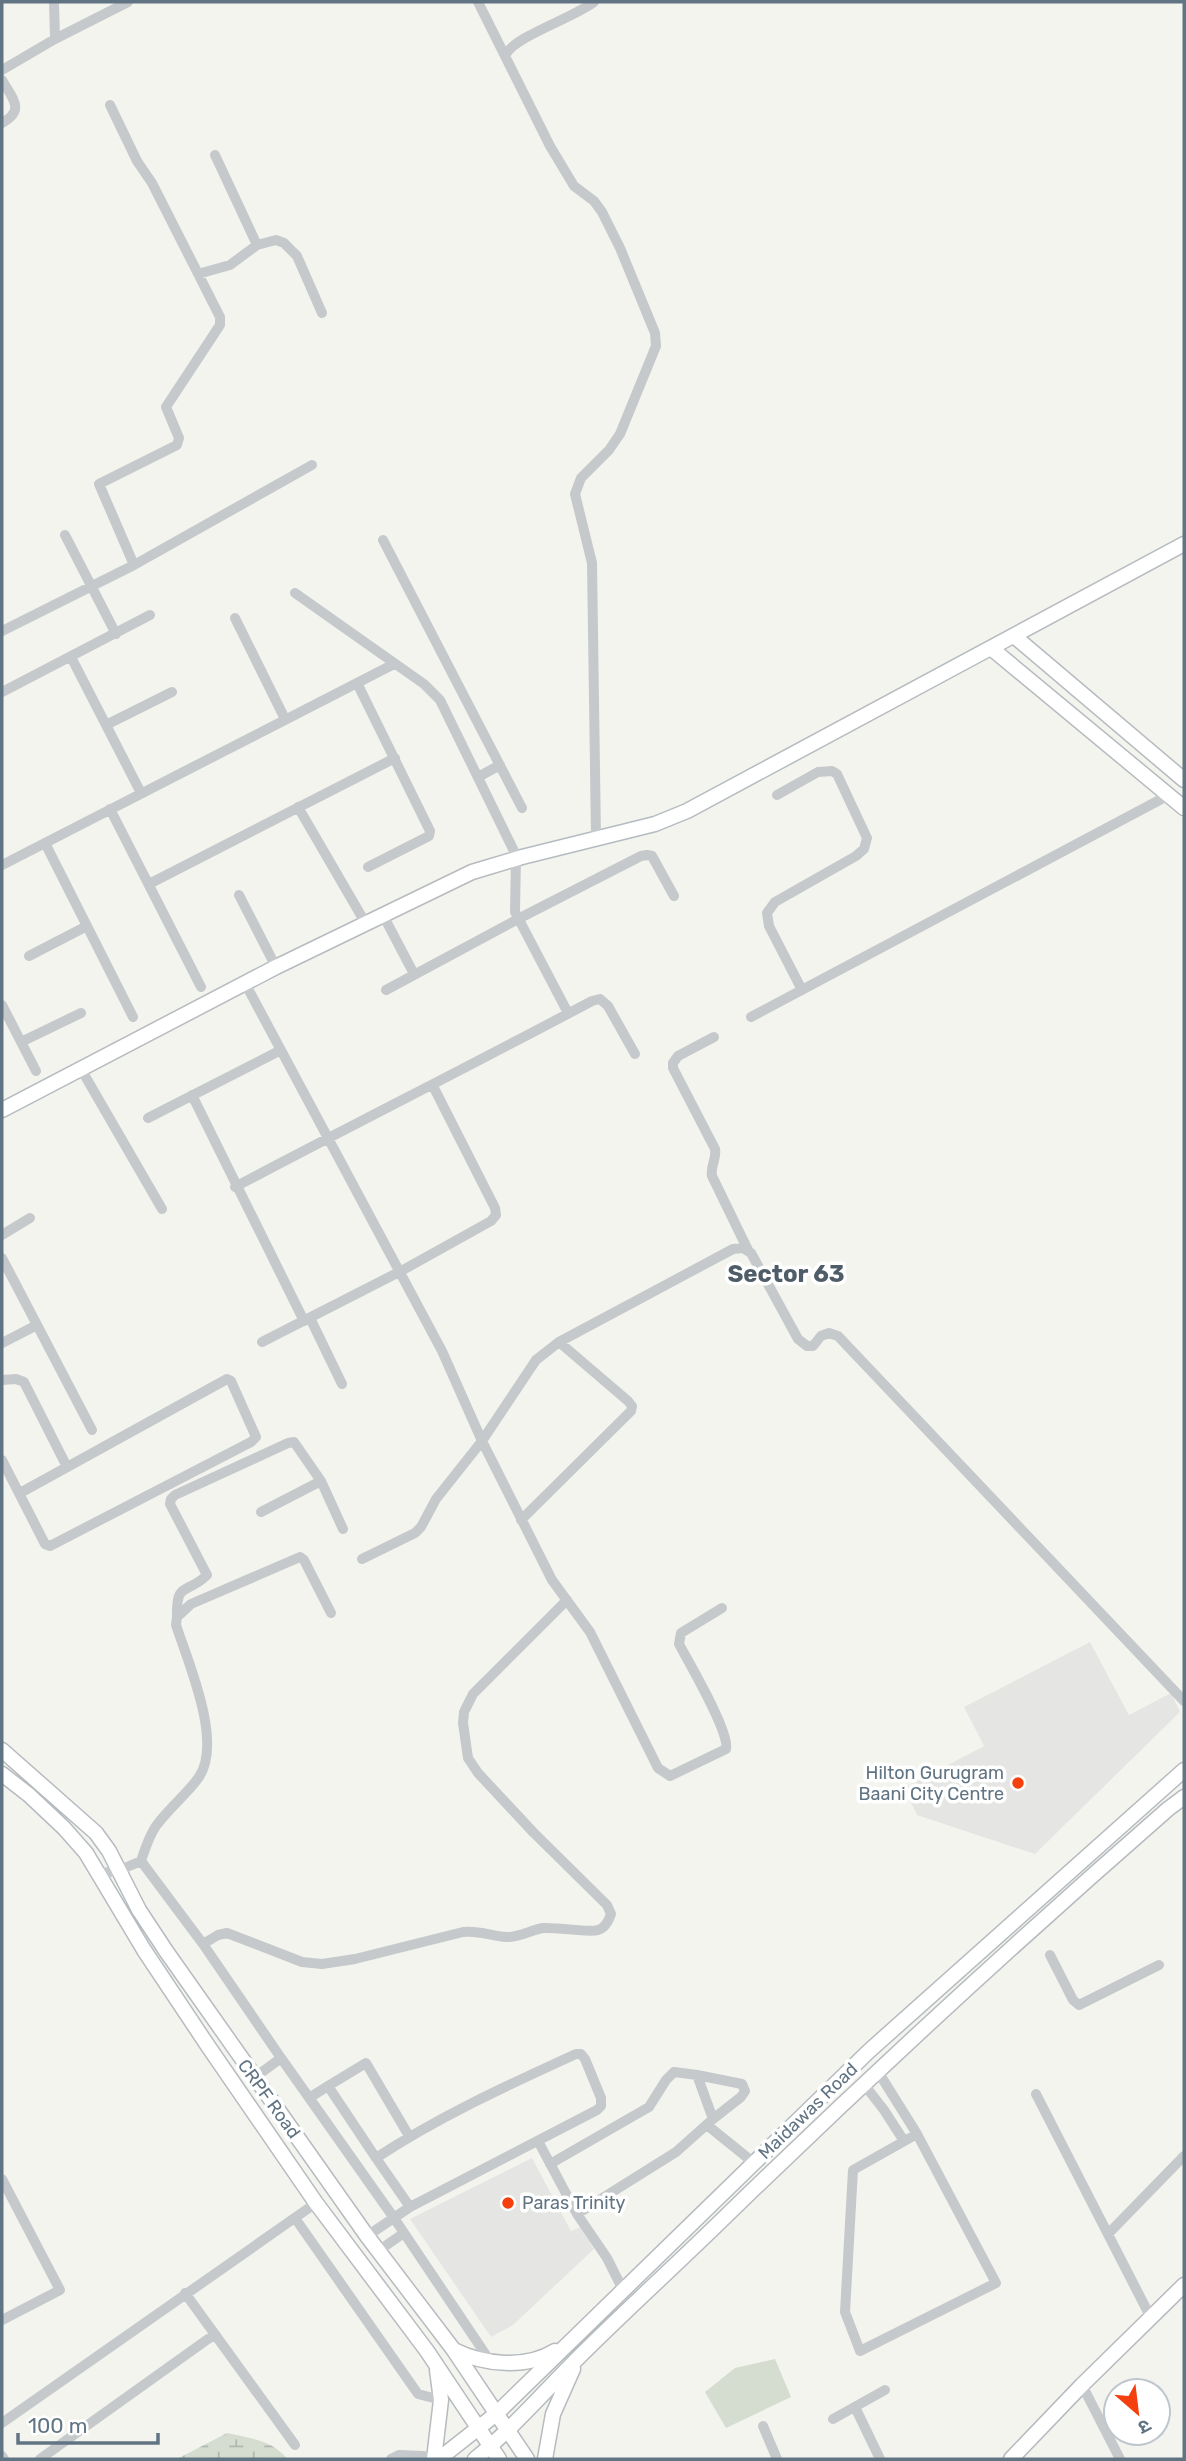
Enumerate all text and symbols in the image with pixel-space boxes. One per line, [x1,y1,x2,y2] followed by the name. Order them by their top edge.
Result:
[727,1260,845,1288] district label: Sector 63
[859,1762,1004,1805] place label: Hilton Gurugram Baani City Centre
[1010,1775,1026,1791] marker: Hilton Gurugram Baani City Centre
[233,2055,305,2143] street label: CRPF Road
[754,2058,862,2164] street label: Maidawas Road
[522,2192,626,2214] place label: Paras Trinity
[500,2195,516,2211] marker: Paras Trinity
[1102,2377,1172,2447] north arrow
[18,2402,158,2446] scale bar
[28,2413,87,2438] text: 100 m
[1134,2414,1155,2440] text: उ

